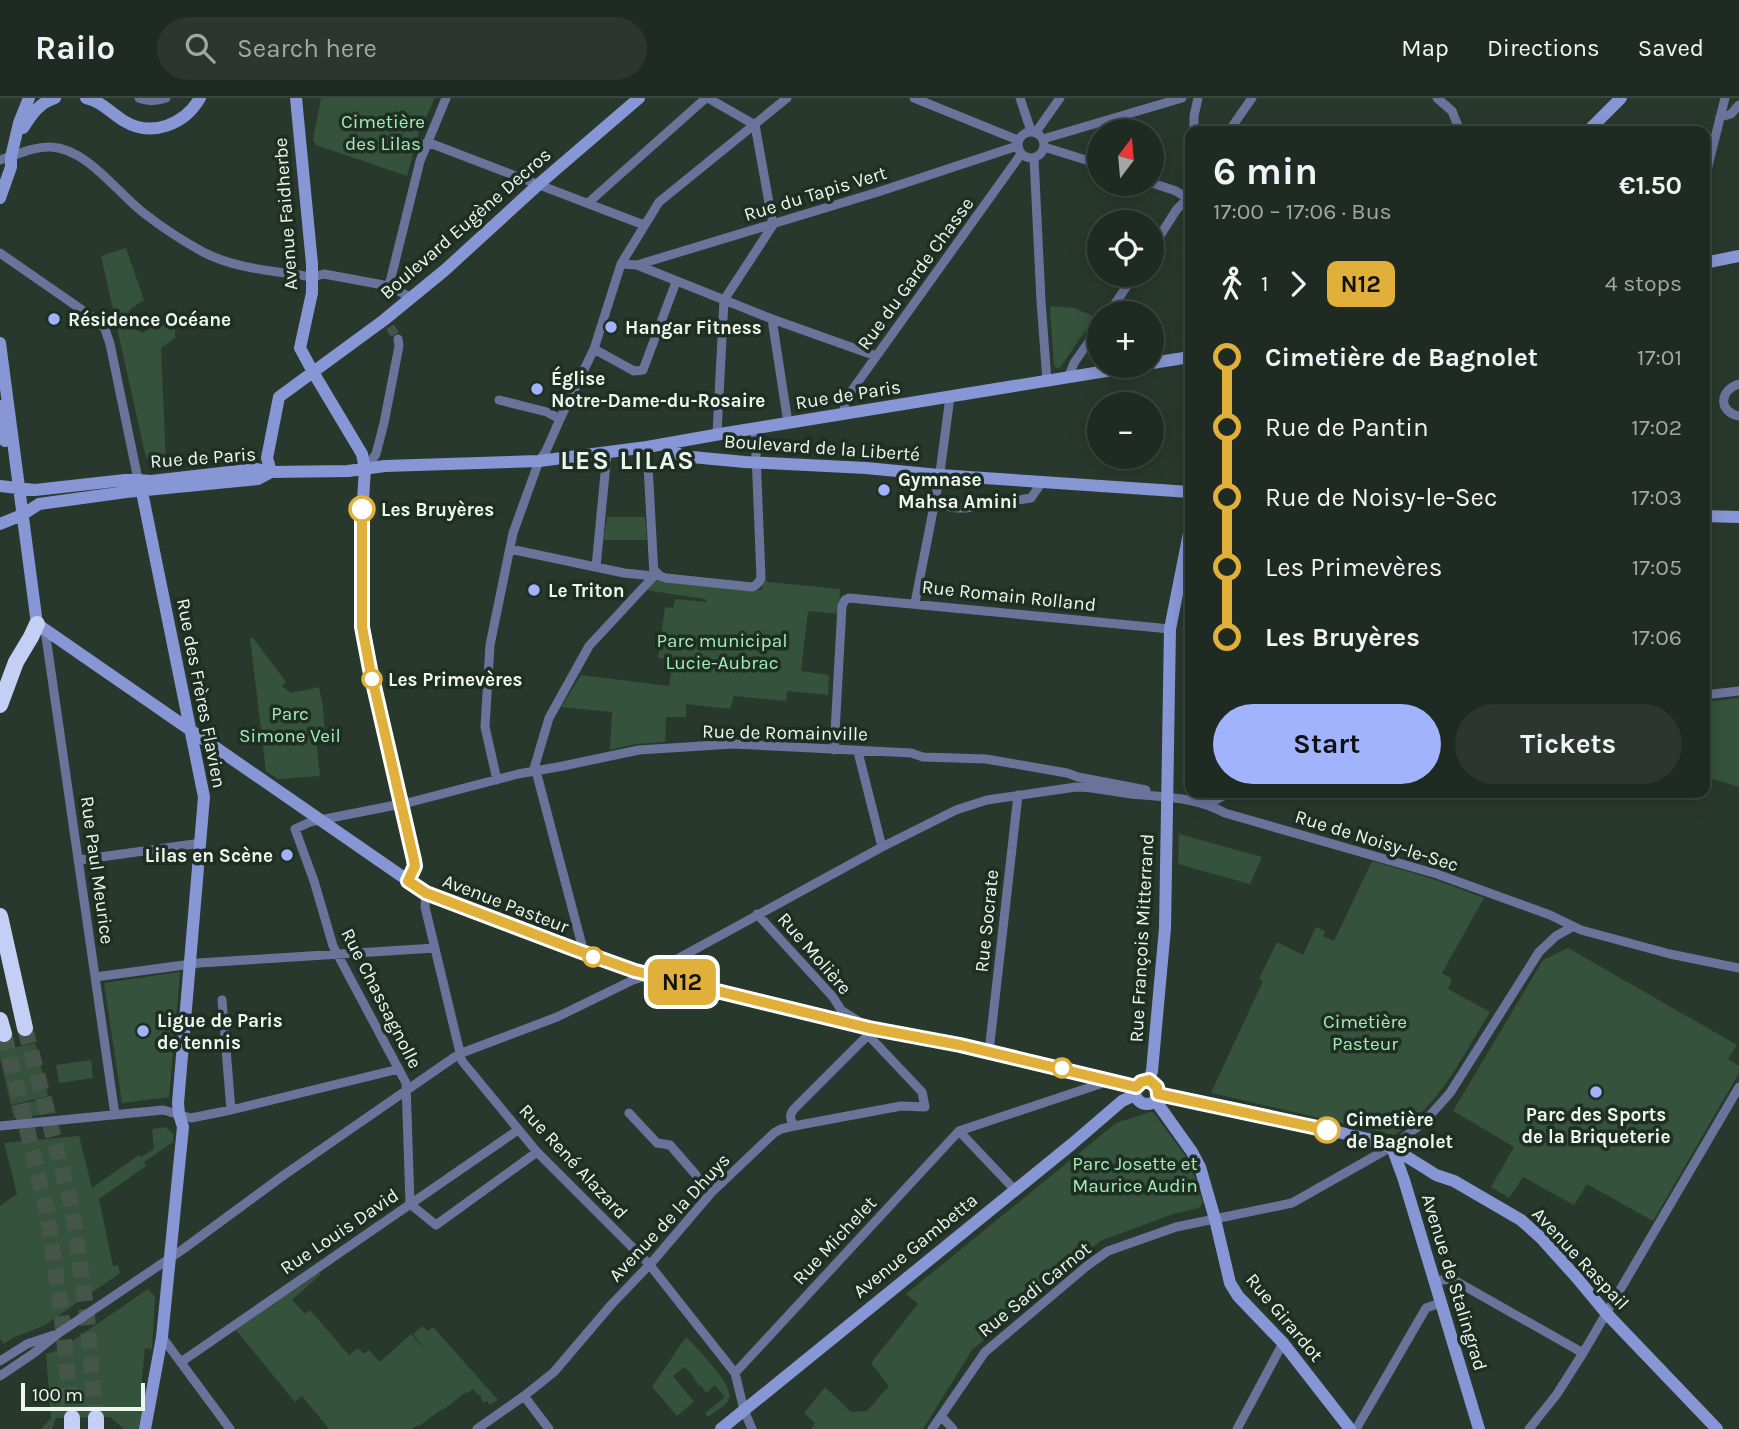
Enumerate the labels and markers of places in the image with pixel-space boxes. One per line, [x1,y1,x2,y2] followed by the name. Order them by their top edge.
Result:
[68,309,231,331] place label: Résidence Océane
[46,311,62,327] marker: Résidence Océane
[625,317,762,339] place label: Hangar Fitness
[603,319,619,335] marker: Hangar Fitness
[551,365,765,412] place label: Église Notre-Dame-du-Rosaire
[529,381,545,397] marker: Église Notre-Dame-du-Rosaire
[898,469,1018,513] place label: Gymnase Mahsa Amini
[876,482,892,498] marker: Gymnase Mahsa Amini
[349,496,375,522] marker: Les Bruyères
[381,499,494,521] place label: Les Bruyères
[548,580,625,602] place label: Le Triton
[526,582,542,598] marker: Le Triton
[362,669,382,689] marker: Les Primevères
[388,669,523,691] place label: Les Primevères
[145,845,273,867] place label: Lilas en Scène
[279,847,295,863] marker: Lilas en Scène
[583,947,603,967] unlabelled marker
[157,1010,283,1054] place label: Ligue de Paris de tennis
[135,1023,151,1039] marker: Ligue de Paris de tennis
[1052,1058,1072,1078] unlabelled marker
[1588,1084,1604,1100] marker: Parc des Sports de la Briqueterie
[1521,1104,1671,1148] place label: Parc des Sports de la Briqueterie
[1346,1109,1453,1153] place label: Cimetière de Bagnolet
[1314,1117,1340,1143] marker: Cimetière de Bagnolet

